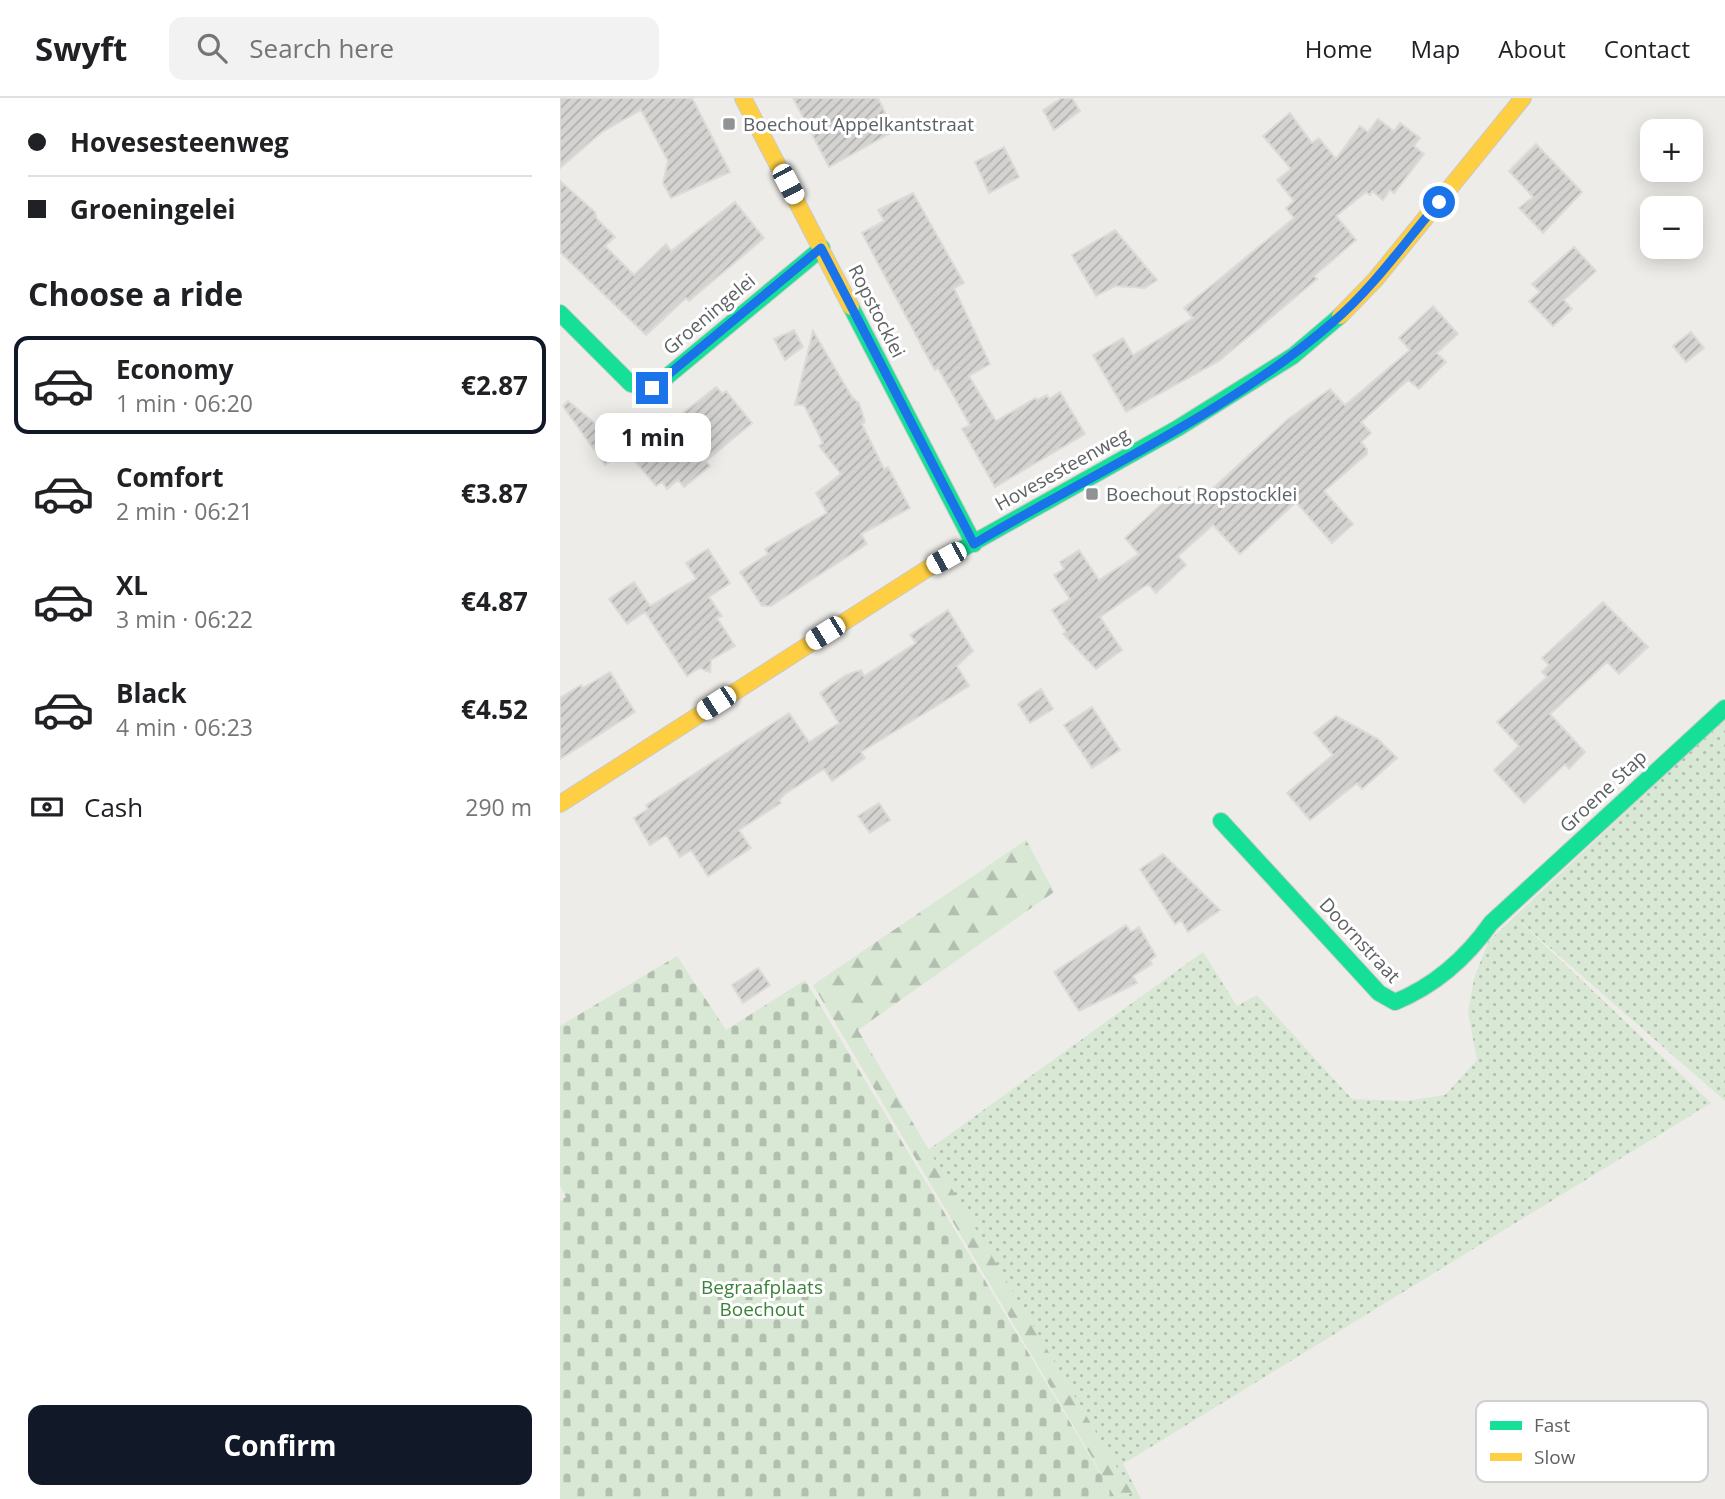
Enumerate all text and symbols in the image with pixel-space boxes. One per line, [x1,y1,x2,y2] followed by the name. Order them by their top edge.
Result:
[169,17,659,80] search box
[35,26,127,71] text: Swyft
[193,29,231,67] icon: search
[249,30,394,66] text: Search here
[1305,32,1373,65] text: Home
[1411,32,1460,65] text: Map
[1498,32,1566,65] text: About
[1604,32,1690,65] text: Contact
[743,111,974,137] place label: Boechout Appelkantstraat
[721,116,737,132] marker: Boechout Appelkantstraat
[1640,119,1703,259] map controls
[1640,119,1703,182] button: +
[70,124,289,160] text: Hovesesteenweg
[769,161,808,207] car
[1423,186,1455,218] route start
[70,191,235,227] text: Groeningelei
[1640,196,1703,259] button: −
[842,260,912,362] street label: Ropstocklei
[657,268,761,360] street label: Groeningelei
[28,272,243,315] text: Choose a ride
[116,351,234,387] text: Economy
[32,354,95,417] icon: car
[461,367,528,403] text: €2.87
[636,372,668,404] route end
[116,387,253,419] text: 1 min · 06:20
[594,412,710,462] callout: 1 min
[621,421,685,453] text: 1 min
[990,421,1134,517] street label: Hovesesteenweg
[116,459,223,495] text: Comfort
[32,462,95,525] icon: car
[461,475,528,511] text: €3.87
[1106,481,1297,507] place label: Boechout Ropstocklei
[1084,486,1100,502] marker: Boechout Ropstocklei
[116,495,253,527] text: 2 min · 06:21
[923,539,970,577] car
[116,567,148,603] text: XL
[32,570,95,633] icon: car
[461,583,528,619] text: €4.87
[116,603,253,635] text: 3 min · 06:22
[802,613,849,653] car
[116,675,187,711] text: Black
[32,678,95,741] icon: car
[693,683,740,723] car
[461,691,528,727] text: €4.52
[116,711,253,743] text: 4 min · 06:23
[1554,744,1652,838] street label: Groene Stap
[28,788,66,826] icon: cash
[84,789,143,825] text: Cash
[465,791,532,823] text: 290 m
[1314,892,1406,988] street label: Doornstraat
[701,1274,823,1322] park label: Begraafplaats Boechout
[1476,1401,1708,1482] legend
[28,1405,532,1485] button: Confirm
[1534,1412,1570,1438] text: Fast
[1534,1444,1576,1470] text: Slow

